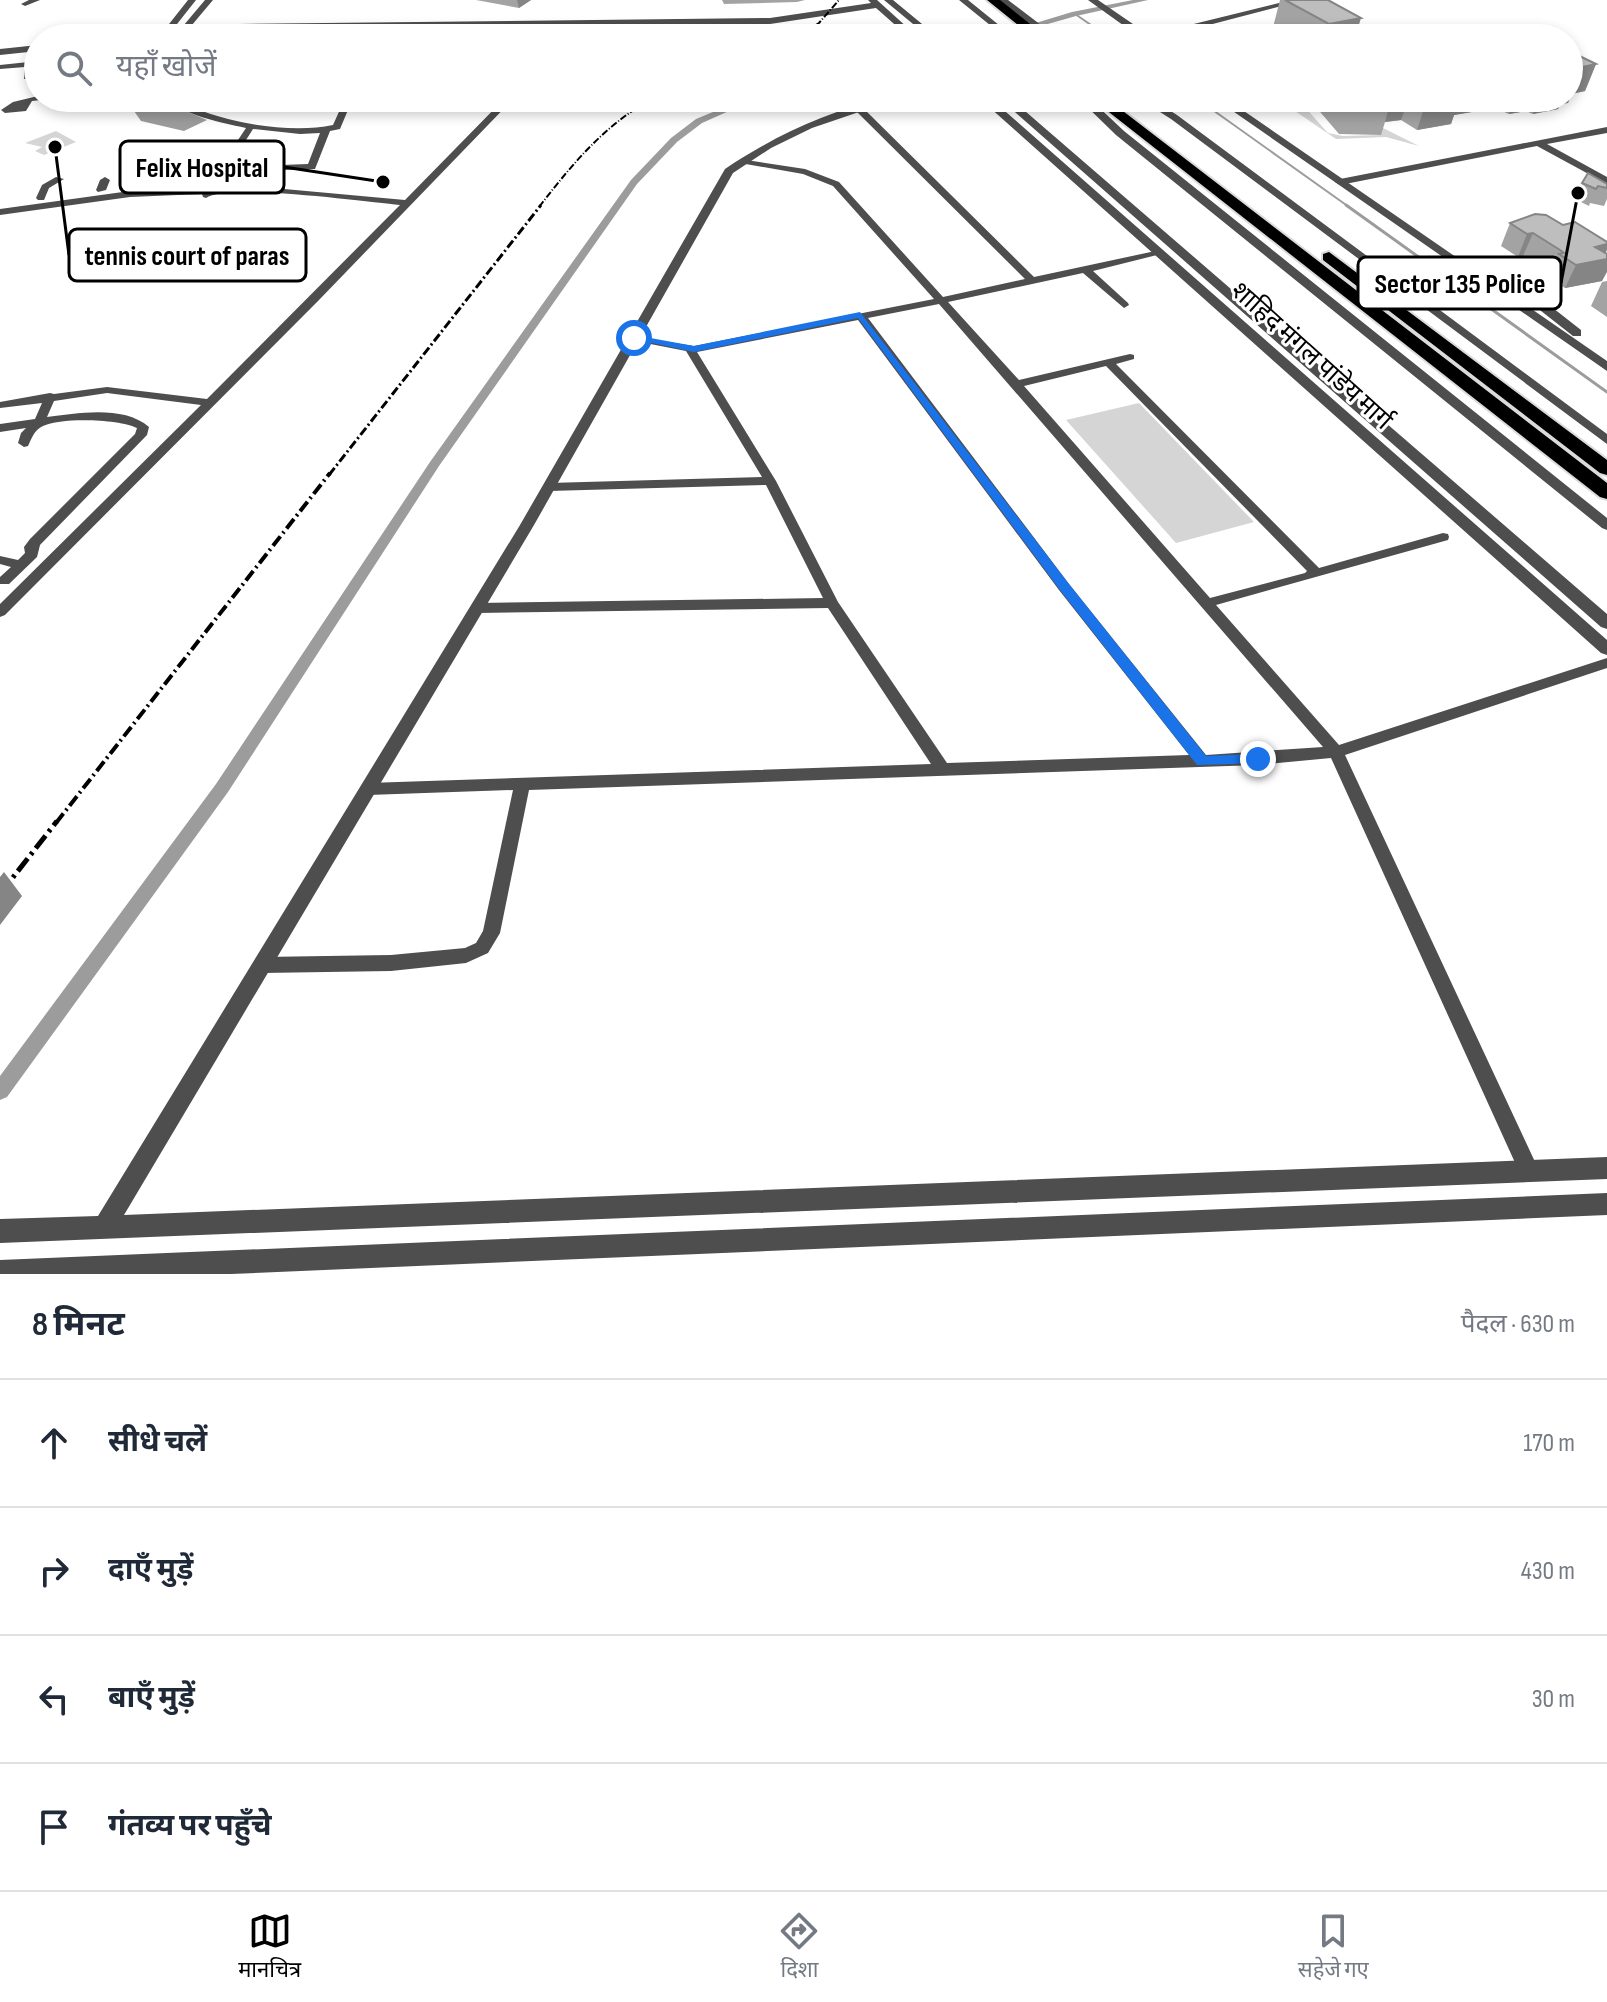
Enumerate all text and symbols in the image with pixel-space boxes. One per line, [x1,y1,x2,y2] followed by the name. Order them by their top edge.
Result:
[24,24,1583,112] search box
[52,46,96,90] icon: search
[116,49,216,85] text: यहाँ खोजें
[120,141,284,193] callout: Felix Hospital
[136,152,268,185] text: Felix Hospital
[69,229,306,281] callout: tennis court of paras
[85,240,289,273] text: tennis court of paras
[1358,257,1561,309] callout: Sector 135 Police
[1374,268,1546,301] text: Sector 135 Police
[1224,275,1399,437] street label: शाहिद मंगल पांडेय मार्ग
[616,320,652,356] route start
[1240,741,1276,777] route end
[32,1304,125,1345] text: 8 मिनट
[1461,1309,1575,1340] text: पैदल · 630 m
[32,1421,76,1465] icon: ahead
[108,1424,207,1460] text: सीधे चलें
[1523,1428,1575,1459] text: 170 m
[32,1549,76,1593] icon: right
[108,1552,193,1588] text: दाएँ मुड़ें
[1521,1556,1575,1587] text: 430 m
[32,1677,76,1721] icon: left
[108,1680,195,1716] text: बाएँ मुड़ें
[1532,1684,1575,1715] text: 30 m
[32,1805,76,1849] icon: arrive
[108,1808,272,1844] text: गंतव्य पर पहुँचे
[238,1909,301,1986] tab: मानचित्र
[777,1909,821,1986] tab: दिशा
[1298,1909,1369,1986] tab: सहेजे गए

